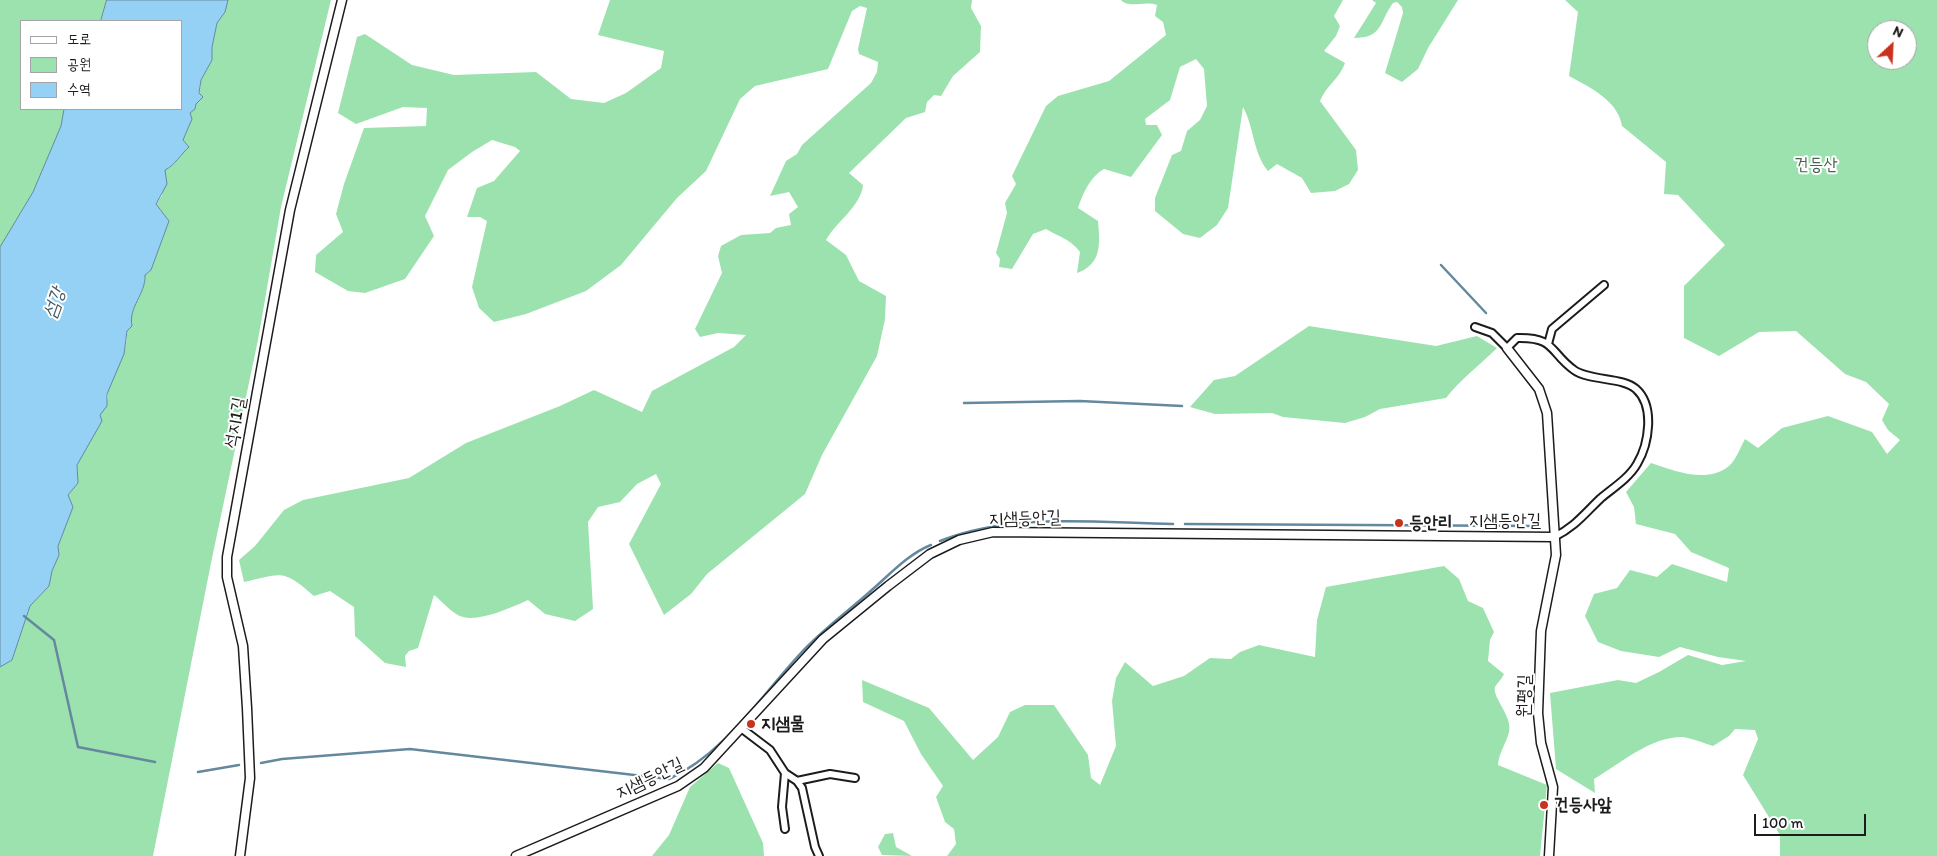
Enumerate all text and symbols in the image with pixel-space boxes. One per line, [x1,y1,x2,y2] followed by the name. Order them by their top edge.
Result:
[20,20,182,110] legend
[1867,20,1917,70] north arrow
[1890,22,1906,42] text: N
[67,30,91,48] text: 도로
[67,55,91,73] text: 공원
[67,80,91,98] text: 수역
[1794,154,1838,176] park label: 건등산
[39,285,71,321] water label: 섬강
[221,396,251,450] street label: 석지1길
[988,507,1062,531] street label: 지샘등안길
[1469,510,1541,532] street label: 지샘등안길
[1409,512,1452,534] place label: 등안리
[1393,517,1405,529] marker: 등안리
[1514,674,1536,718] street label: 원평길
[761,713,804,735] place label: 지샘물
[745,718,757,730] marker: 지샘물
[613,753,687,805] street label: 지샘등안길
[1554,794,1612,816] place label: 건등사앞
[1538,799,1550,811] marker: 건등사앞
[1757,804,1870,836] scale bar
[1762,814,1803,832] text: 100 m

